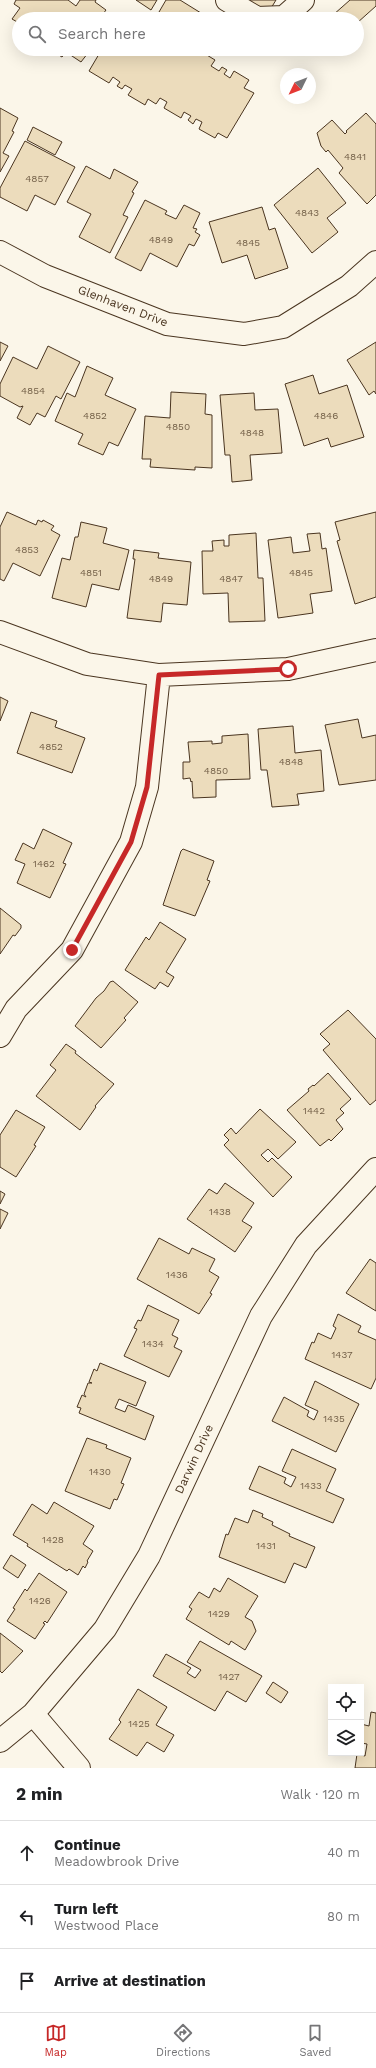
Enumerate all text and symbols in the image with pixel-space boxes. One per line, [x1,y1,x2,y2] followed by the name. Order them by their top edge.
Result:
[12,12,364,56] search box
[26,23,48,45] icon: search
[58,25,146,43] text: Search here
[280,68,316,104] north arrow
[344,151,366,162] house number: 4841
[25,173,49,184] house number: 4857
[295,207,319,218] house number: 4843
[149,234,173,245] house number: 4849
[236,237,260,248] house number: 4845
[76,282,170,330] street label: Glenhaven Drive
[21,385,45,396] house number: 4854
[83,410,107,421] house number: 4852
[314,410,338,421] house number: 4846
[166,421,190,432] house number: 4850
[240,427,264,438] house number: 4848
[15,544,39,555] house number: 4853
[80,567,102,578] house number: 4851
[289,567,313,578] house number: 4845
[149,573,173,584] house number: 4849
[219,573,243,584] house number: 4847
[279,660,297,678] route start
[39,741,63,752] house number: 4852
[279,756,303,767] house number: 4848
[204,765,228,776] house number: 4850
[33,858,55,869] house number: 1462
[63,941,81,959] route end
[303,1105,325,1116] house number: 1442
[209,1206,231,1217] house number: 1438
[166,1269,188,1280] house number: 1436
[142,1338,164,1349] house number: 1434
[331,1349,353,1360] house number: 1437
[323,1413,345,1424] house number: 1435
[172,1422,216,1496] street label: Darwin Drive
[89,1466,111,1477] house number: 1430
[300,1480,322,1491] house number: 1433
[42,1534,64,1545] house number: 1428
[256,1540,276,1551] house number: 1431
[29,1595,51,1606] house number: 1426
[208,1608,230,1619] house number: 1429
[218,1671,240,1682] house number: 1427
[328,1684,364,1756] map controls
[328,1684,364,1720] button: locate
[128,1718,150,1729] house number: 1425
[328,1720,364,1756] button: layers
[16,1784,62,1804] text: 2 min
[281,1787,360,1802] text: Walk · 120 m
[54,1836,121,1854] text: Continue
[16,1842,38,1864] icon: ahead
[327,1845,360,1860] text: 40 m
[54,1854,179,1869] text: Meadowbrook Drive
[54,1900,118,1918] text: Turn left
[16,1906,38,1928] icon: left
[327,1909,360,1924] text: 80 m
[54,1918,159,1933] text: Westwood Place
[16,1970,38,1992] icon: arrive
[54,1972,206,1990] text: Arrive at destination
[45,2022,67,2059] tab: Map
[156,2022,210,2059] tab: Directions
[299,2022,331,2059] tab: Saved

